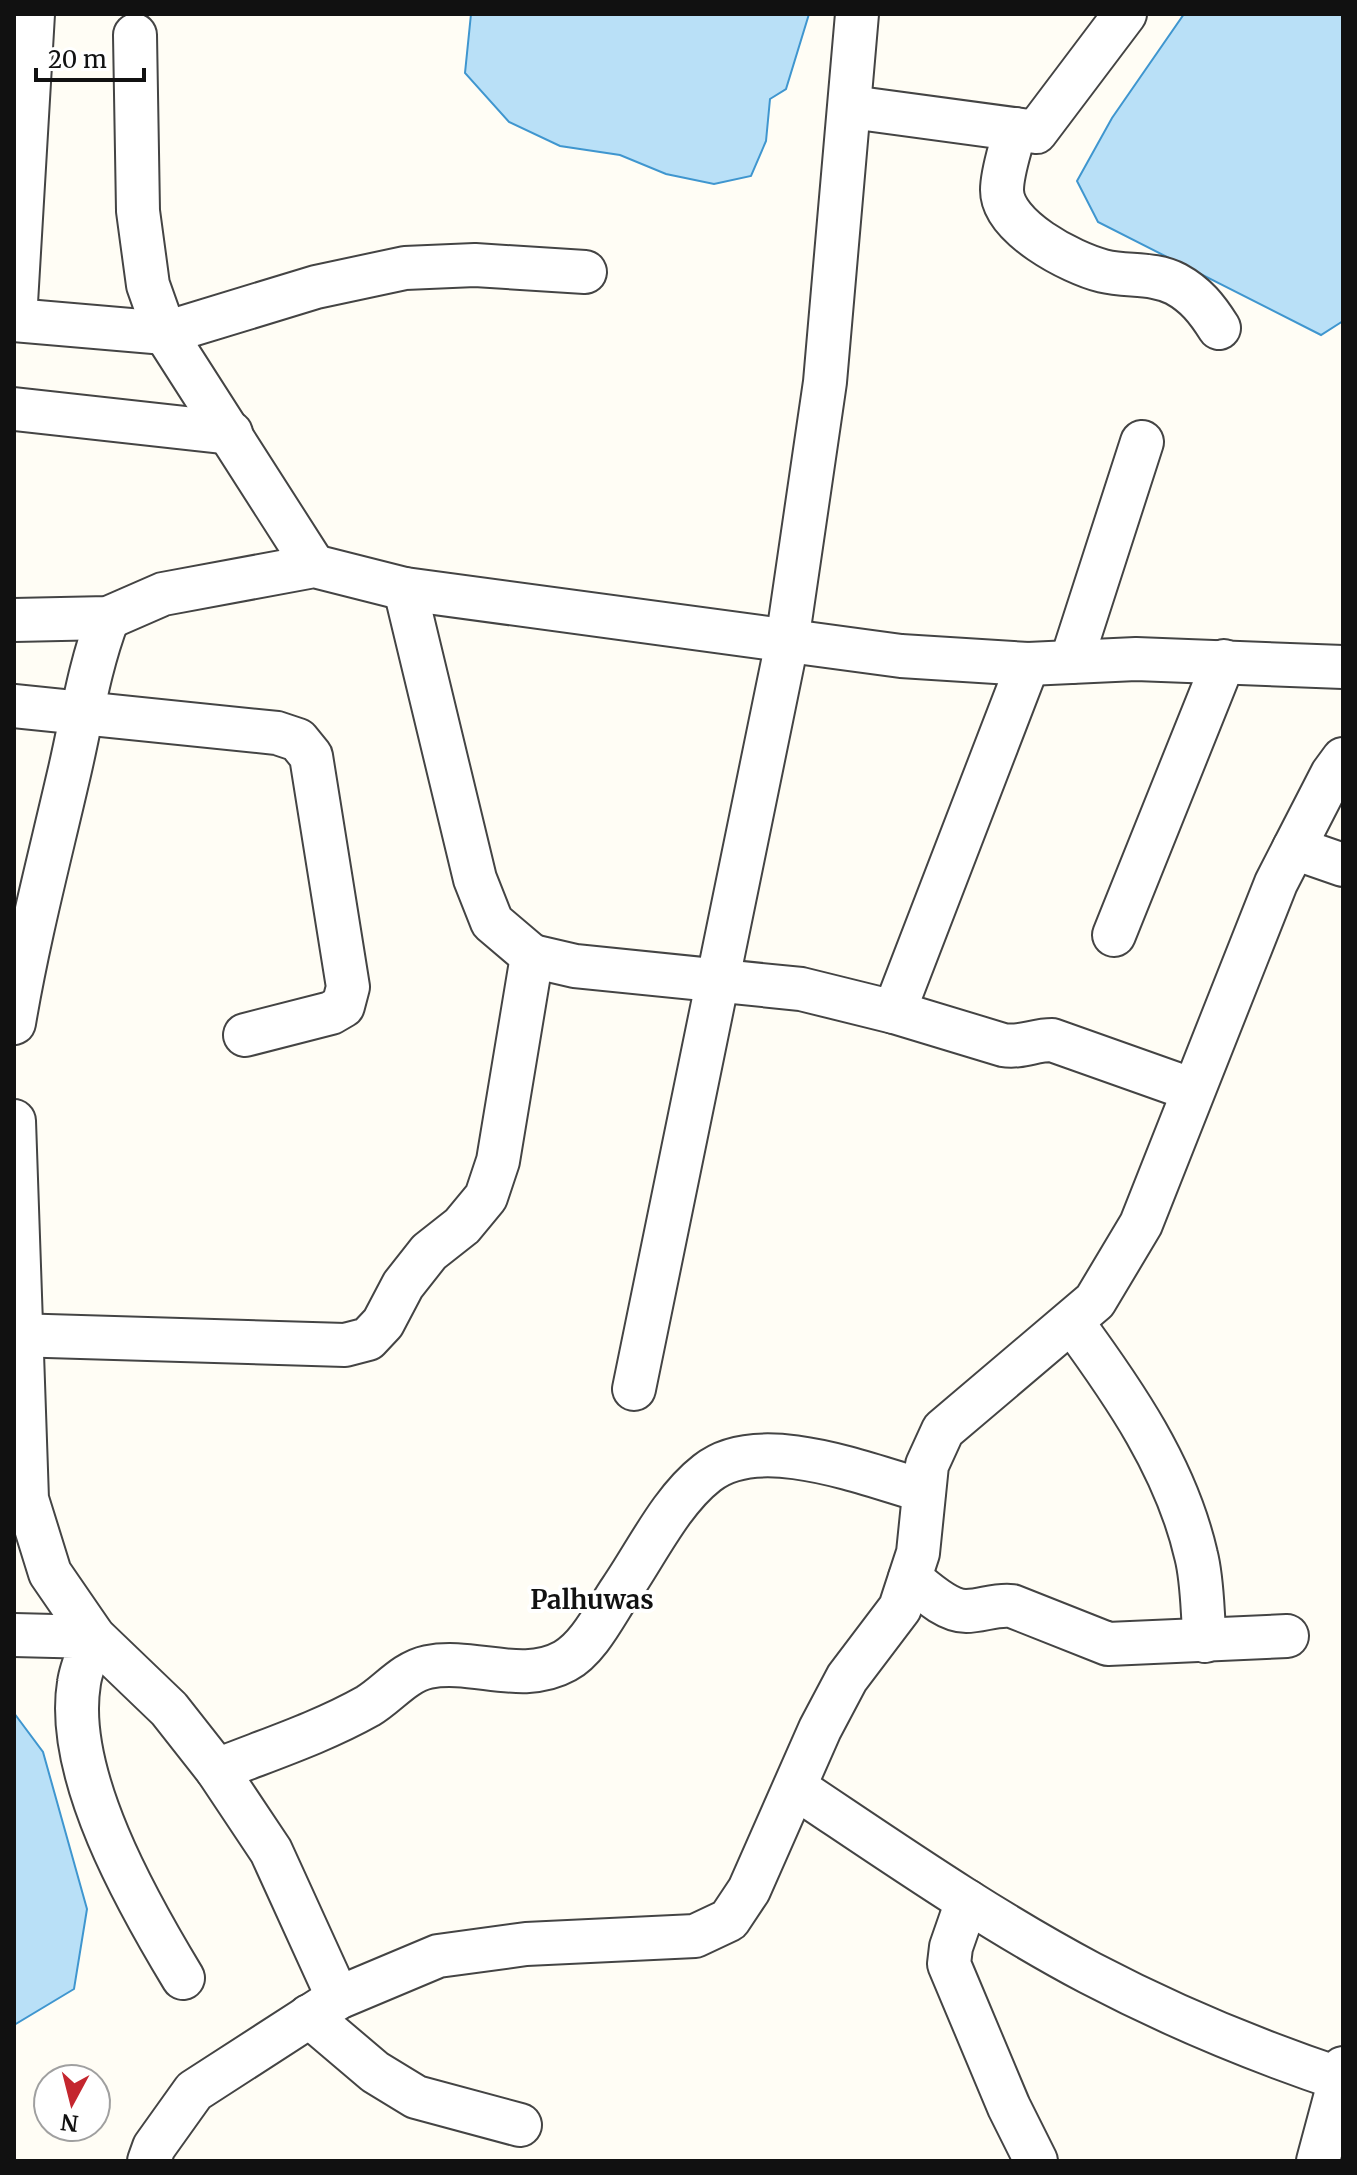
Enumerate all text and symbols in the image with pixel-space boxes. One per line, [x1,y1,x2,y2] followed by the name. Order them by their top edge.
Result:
[36,32,144,82] scale bar
[48,44,107,75] text: 20 m
[530,1583,654,1616] district label: Palhuwas
[32,2063,112,2143] north arrow
[59,2108,80,2138] text: N

